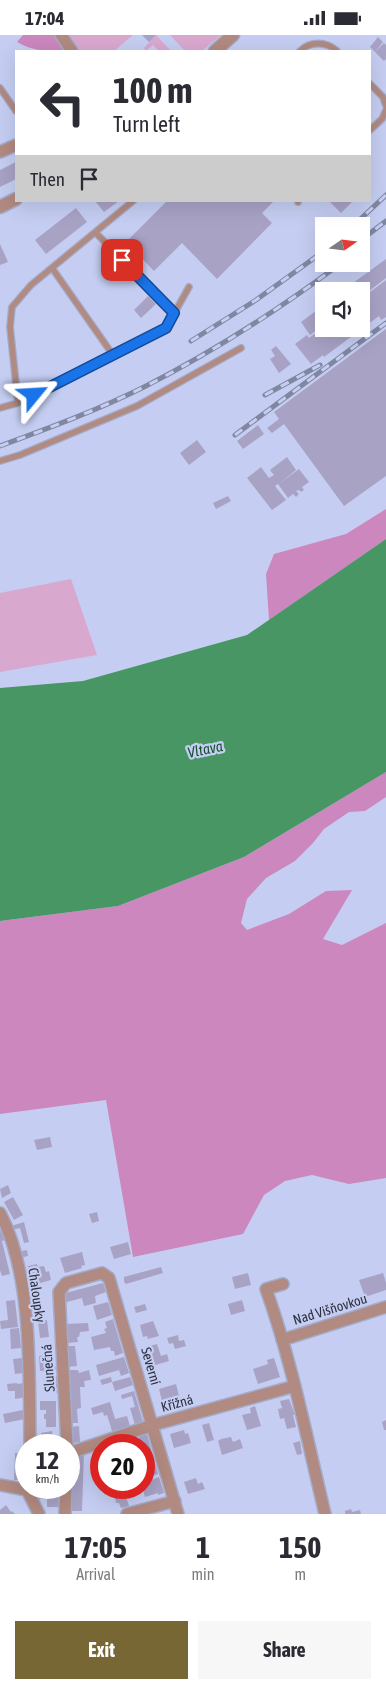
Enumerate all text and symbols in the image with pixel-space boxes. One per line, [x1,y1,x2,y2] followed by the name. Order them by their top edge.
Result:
[25,7,64,29] text: 17:04
[30,70,95,135] icon: left
[113,70,192,110] text: 100 m
[113,111,180,137] text: Turn left
[75,165,103,193] icon: arrive
[30,168,65,190] text: Then
[315,217,370,273] north arrow
[315,217,370,337] map controls
[101,239,143,281] pin
[108,246,136,274] icon: arrive
[315,282,370,337] button: sound
[7,368,59,420] position arrow
[186,737,224,761] water label: Vltava
[25,1267,49,1324] street label: Chaloupky
[291,1290,369,1328] street label: Nad Višňovkou
[38,1344,58,1392] street label: Slunečná
[138,1345,164,1387] street label: Severní
[159,1391,195,1415] street label: Křížná
[90,1434,155,1499] speed limit sign: 20
[36,1446,59,1474] text: 12
[36,1472,59,1486] text: km/h
[65,1530,127,1564] text: 17:05
[196,1530,210,1564] text: 1
[279,1530,321,1564] text: 150
[76,1565,115,1583] text: Arrival
[192,1565,215,1583] text: min
[294,1565,306,1583] text: m
[15,1621,188,1679] button: Exit
[198,1621,371,1679] button: Share

